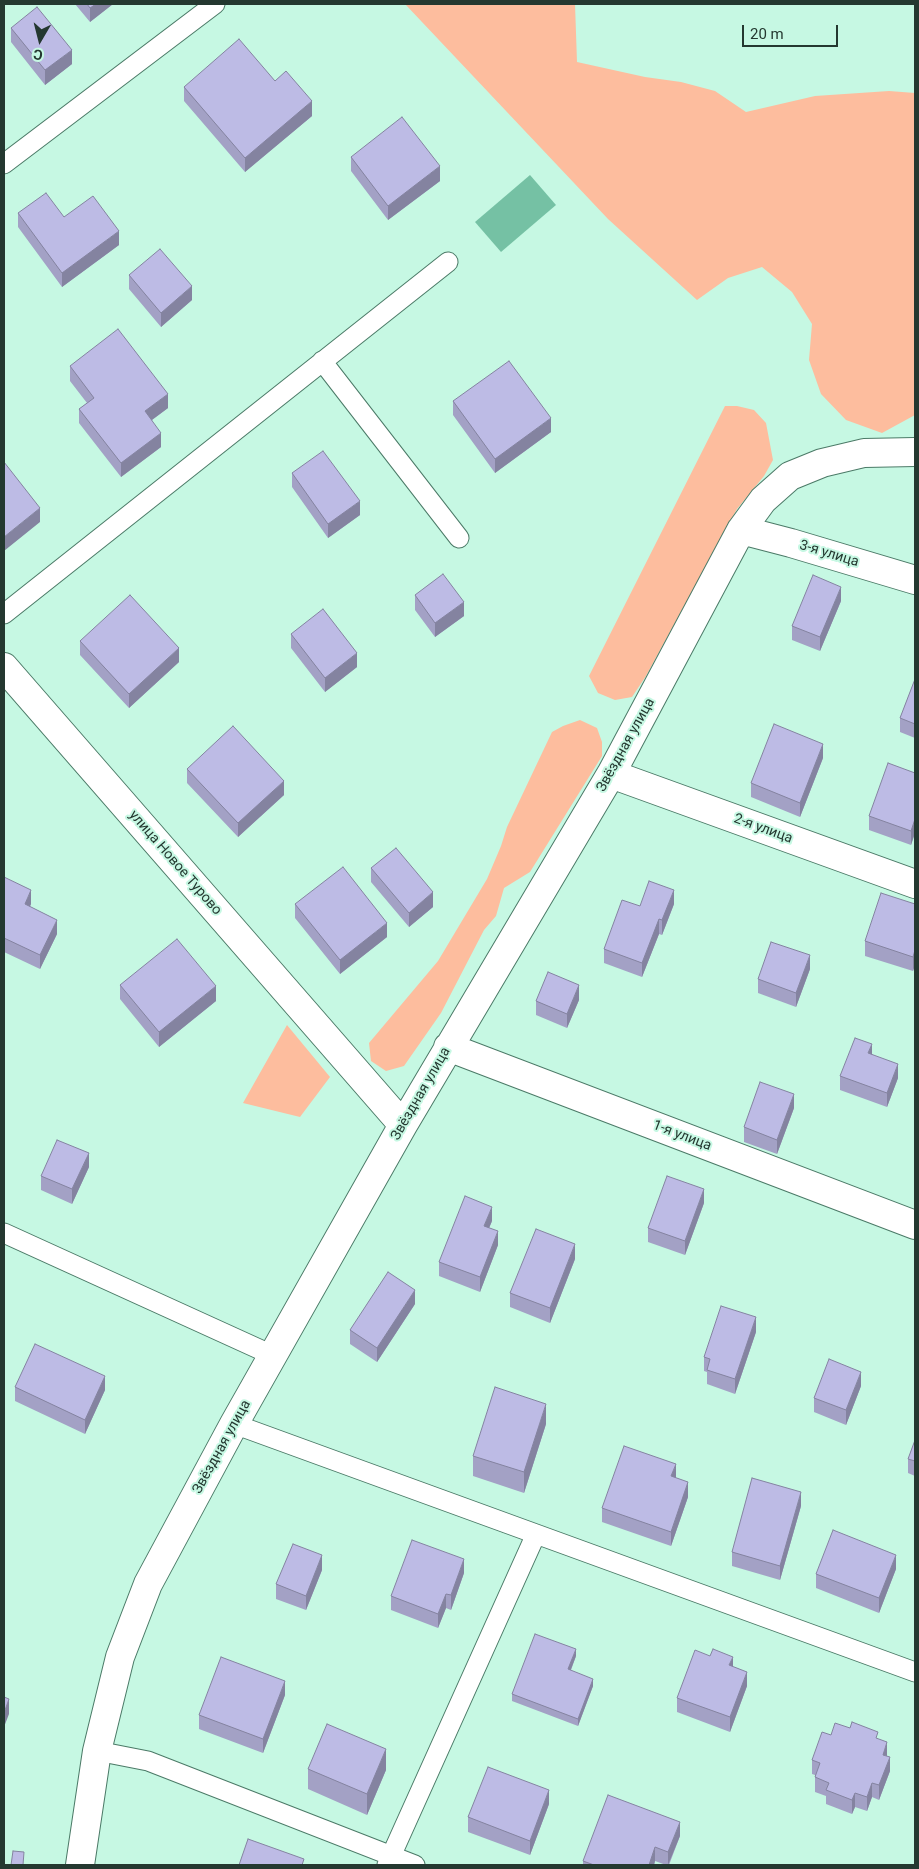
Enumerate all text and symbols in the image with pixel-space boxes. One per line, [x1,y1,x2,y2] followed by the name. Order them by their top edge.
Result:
[15,15,65,65] north arrow
[744,15,840,47] scale bar
[750,25,784,43] text: 20 m
[32,46,44,63] text: С
[797,537,861,571] street label: 3-я улица
[593,695,659,795] street label: Звёздная улица
[125,807,225,919] street label: улица Новое Турово
[731,811,795,847] street label: 2-я улица
[388,1045,454,1143] street label: Звёздная улица
[650,1117,714,1155] street label: 1-я улица
[189,1397,255,1497] street label: Звёздная улица

